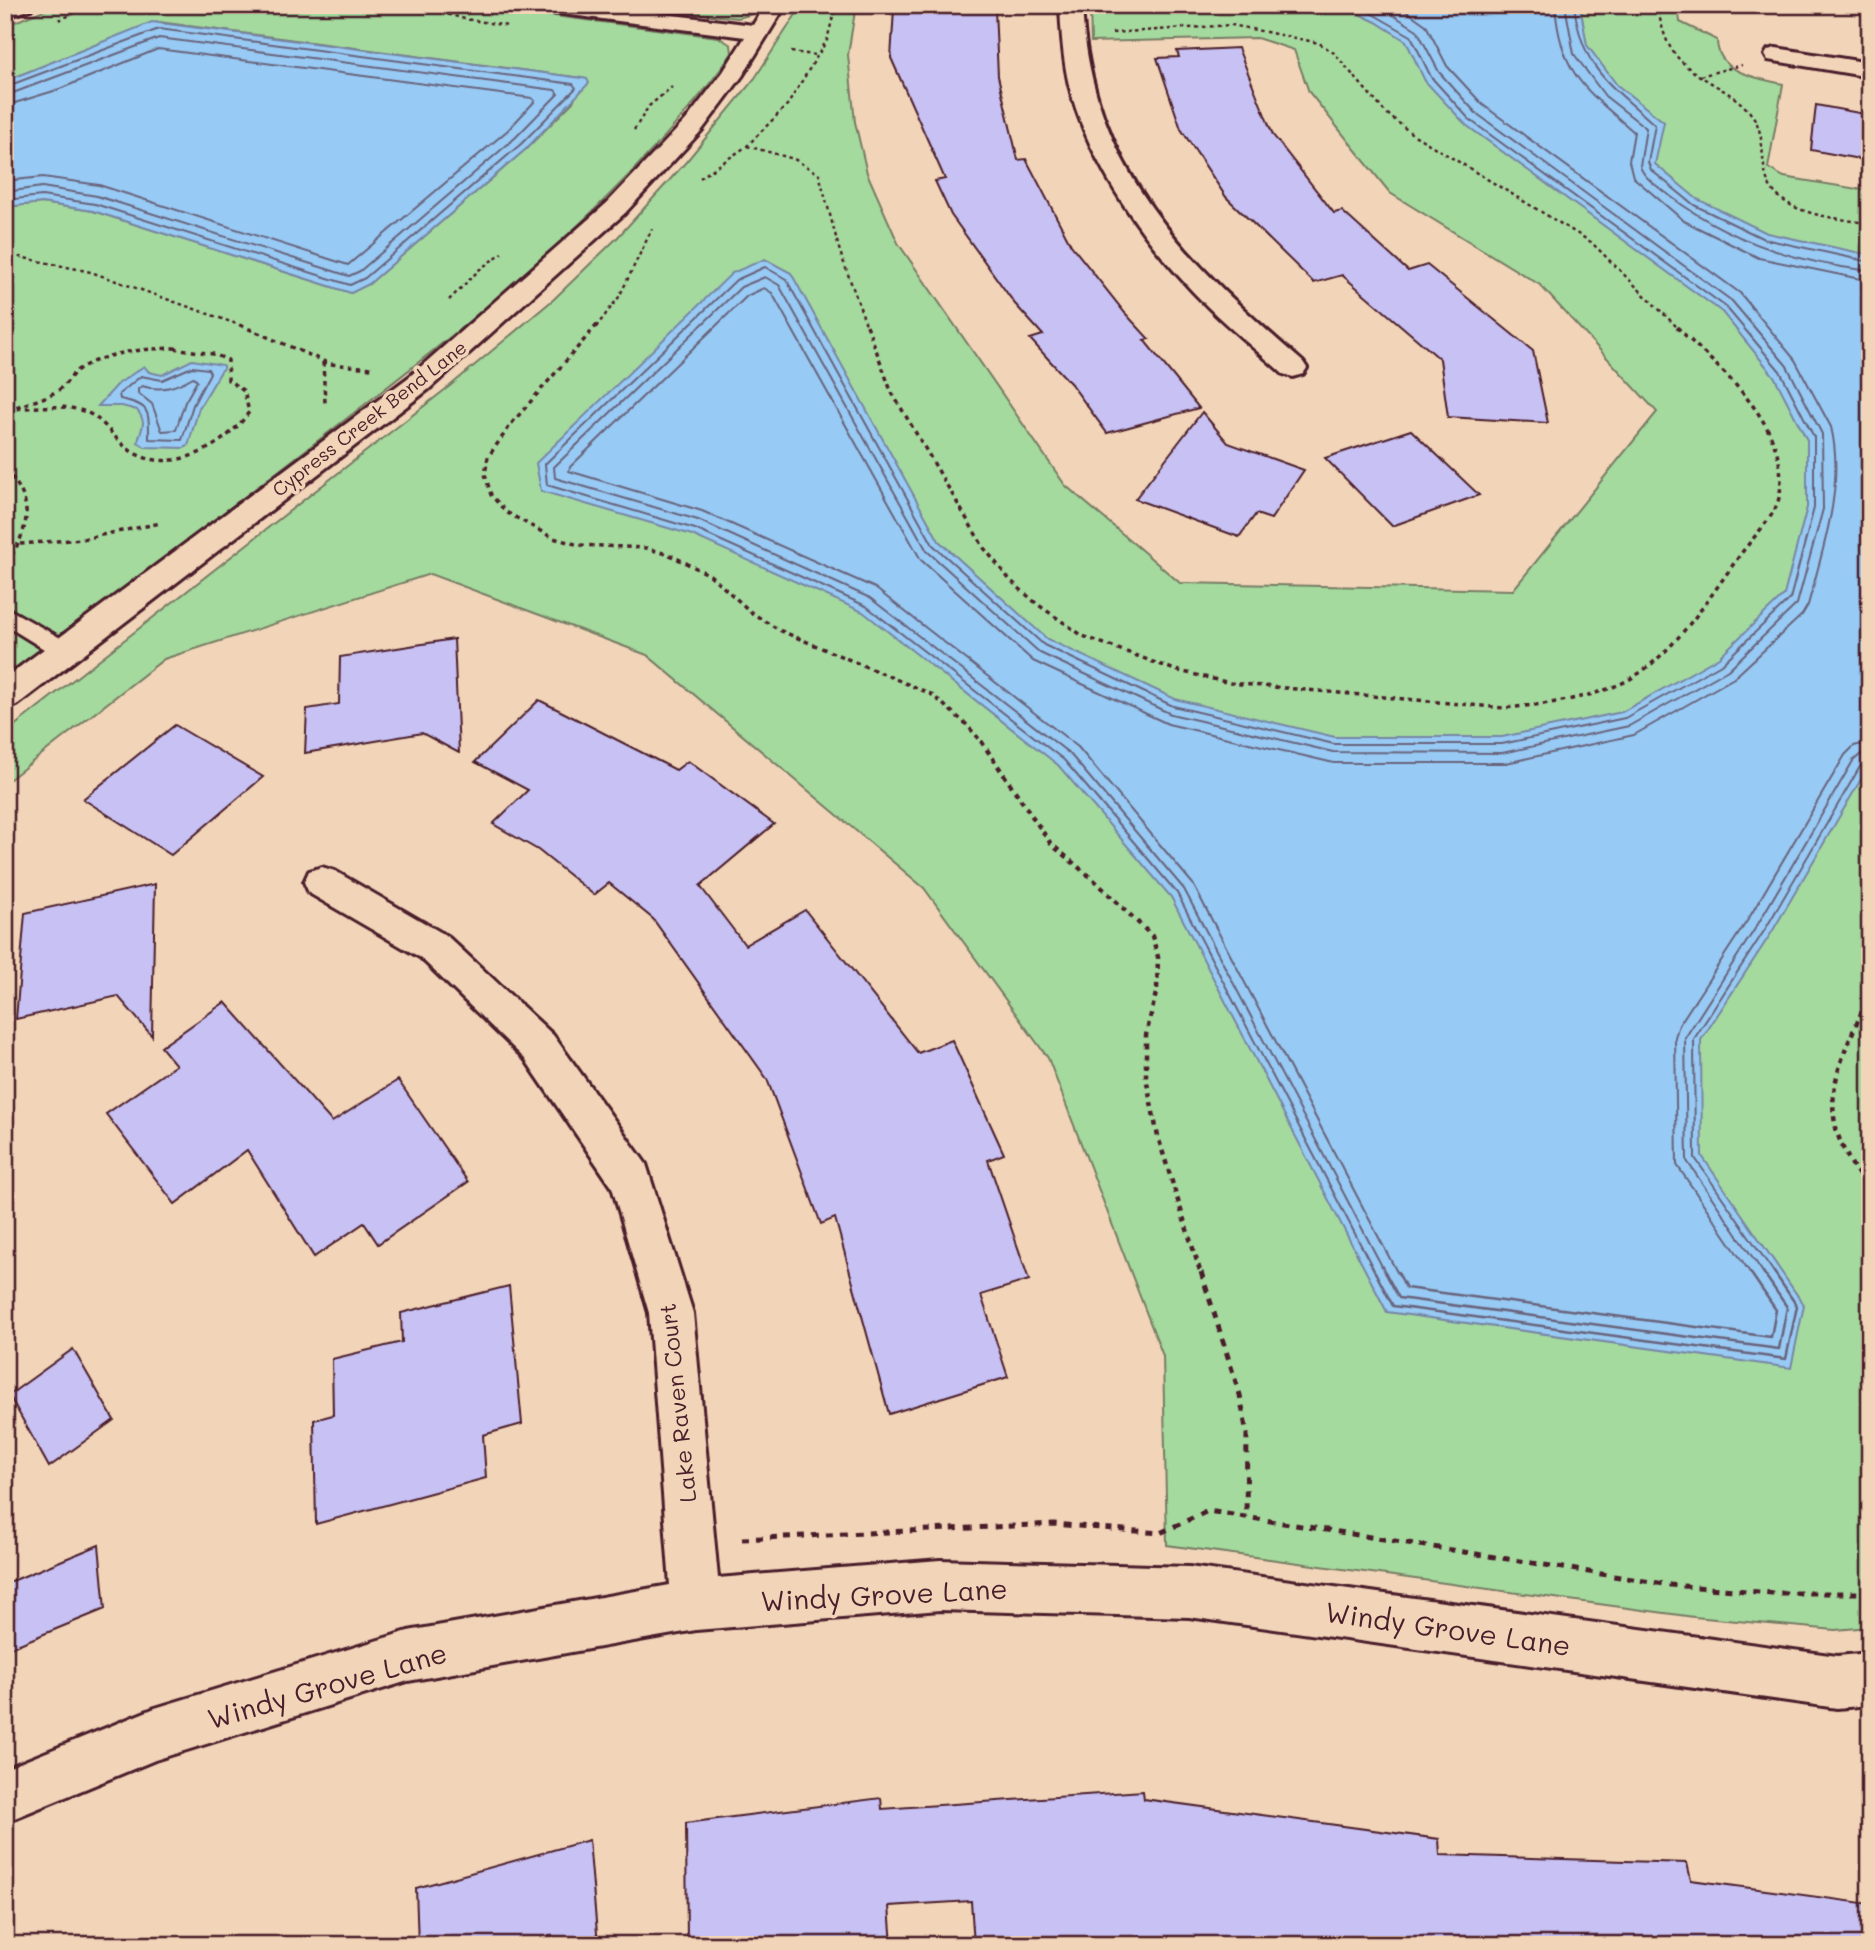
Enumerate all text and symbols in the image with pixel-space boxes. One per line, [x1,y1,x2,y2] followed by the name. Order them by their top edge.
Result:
[267,334,471,502] street label: Cypress Creek Bend Lane
[652,1302,702,1504] street label: Lake Raven Court
[759,1570,1009,1618] street label: Windy Grove Lane
[1323,1593,1573,1663] street label: Windy Grove Lane
[203,1634,451,1736] street label: Windy Grove Lane

